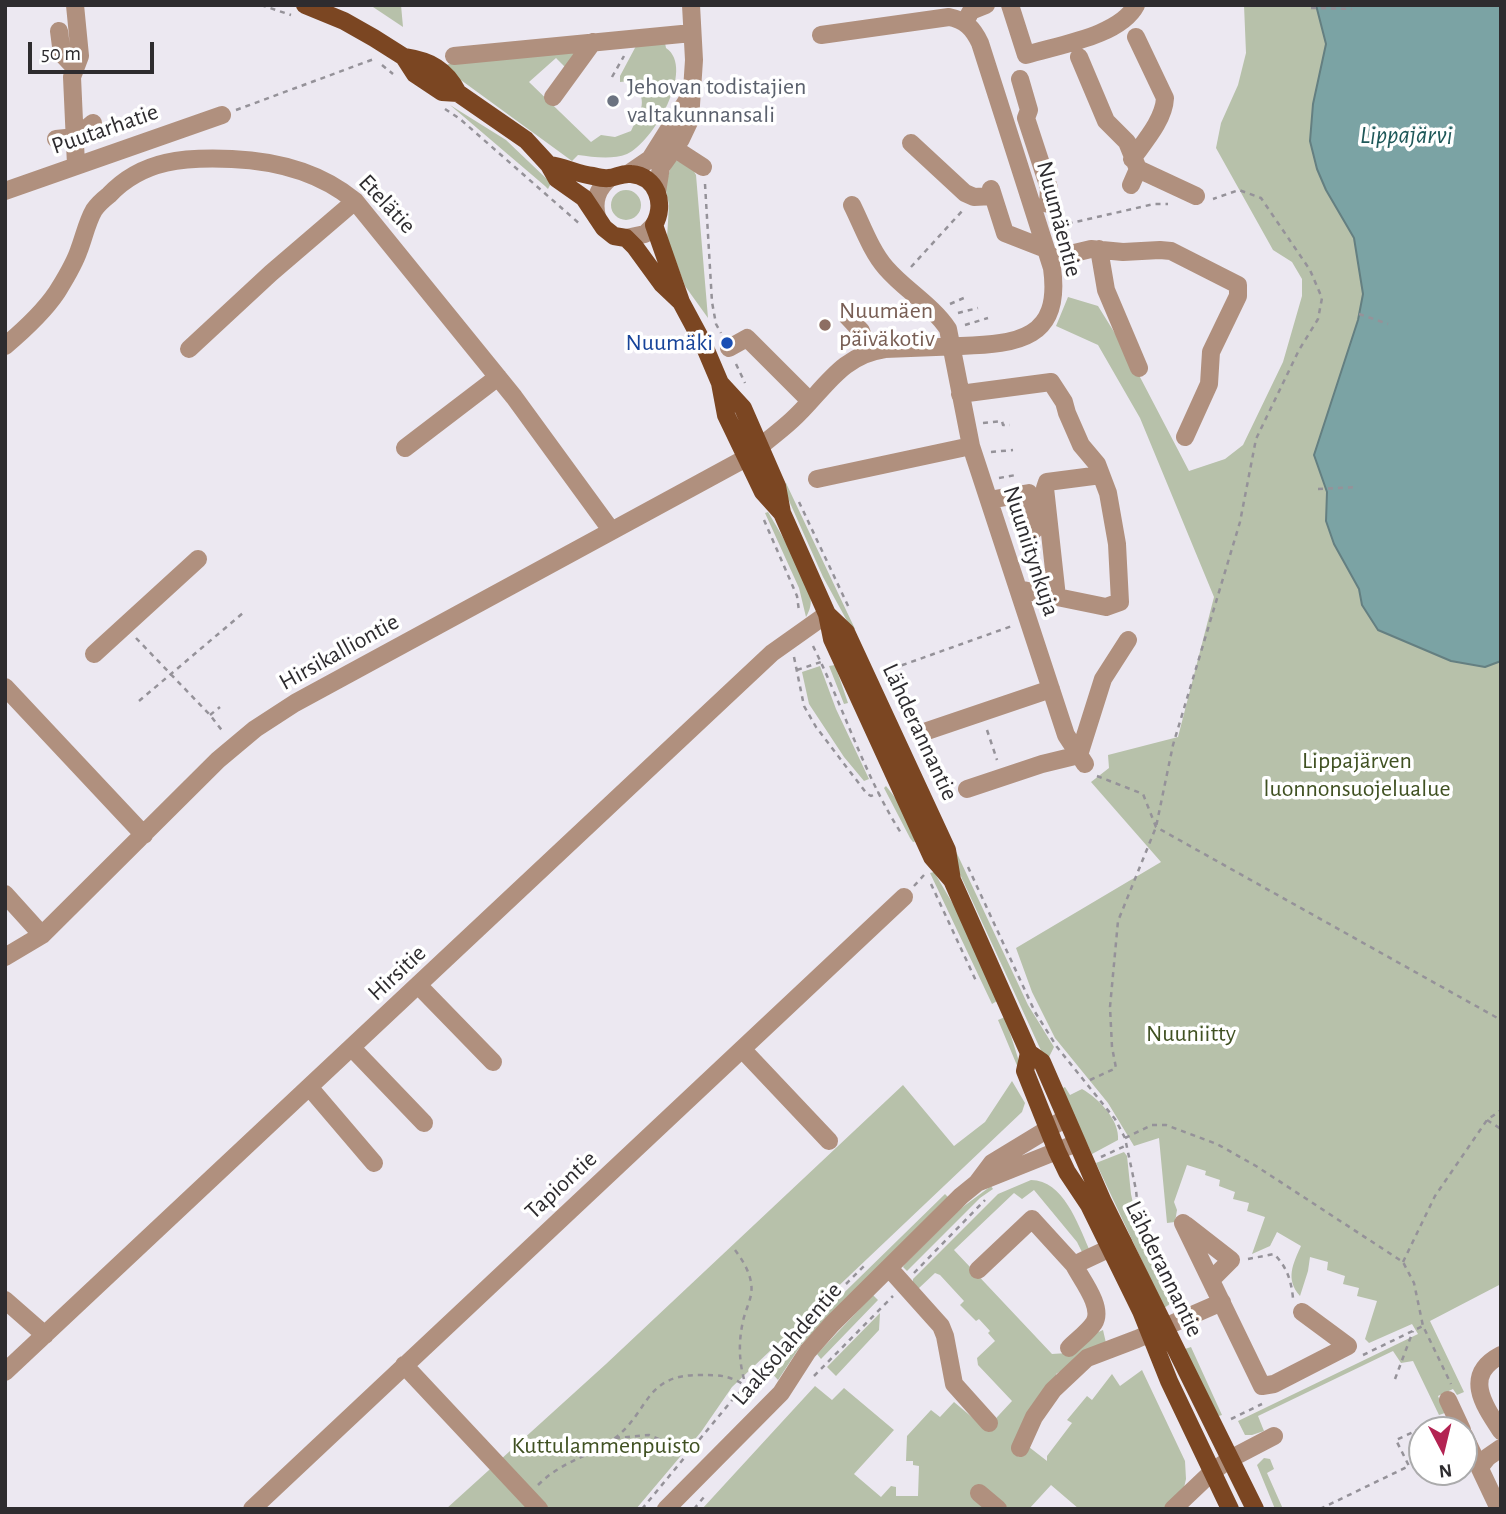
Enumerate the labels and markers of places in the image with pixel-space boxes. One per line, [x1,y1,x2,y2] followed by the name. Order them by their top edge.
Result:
[627,73,806,129] place label: Jehovan todistajien valtakunnansali
[605,93,621,109] marker: Jehovan todistajien valtakunnansali
[839,297,935,353] place label: Nuumäen päiväkotiv
[817,317,833,333] marker: Nuumäen päiväkotiv
[626,329,713,357] place label: Nuumäki
[719,335,735,351] marker: Nuumäki

